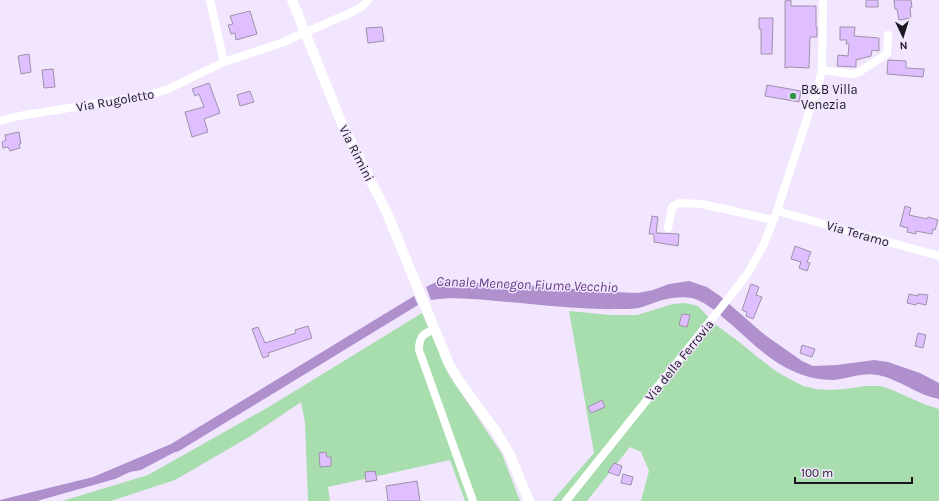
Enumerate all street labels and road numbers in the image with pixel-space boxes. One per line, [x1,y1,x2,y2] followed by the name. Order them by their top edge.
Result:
[75,86,155,115] street label: Via Rugoletto
[336,123,377,184] street label: Via Rimini
[825,217,891,250] street label: Via Teramo
[642,317,717,404] street label: Via della Ferrovia

